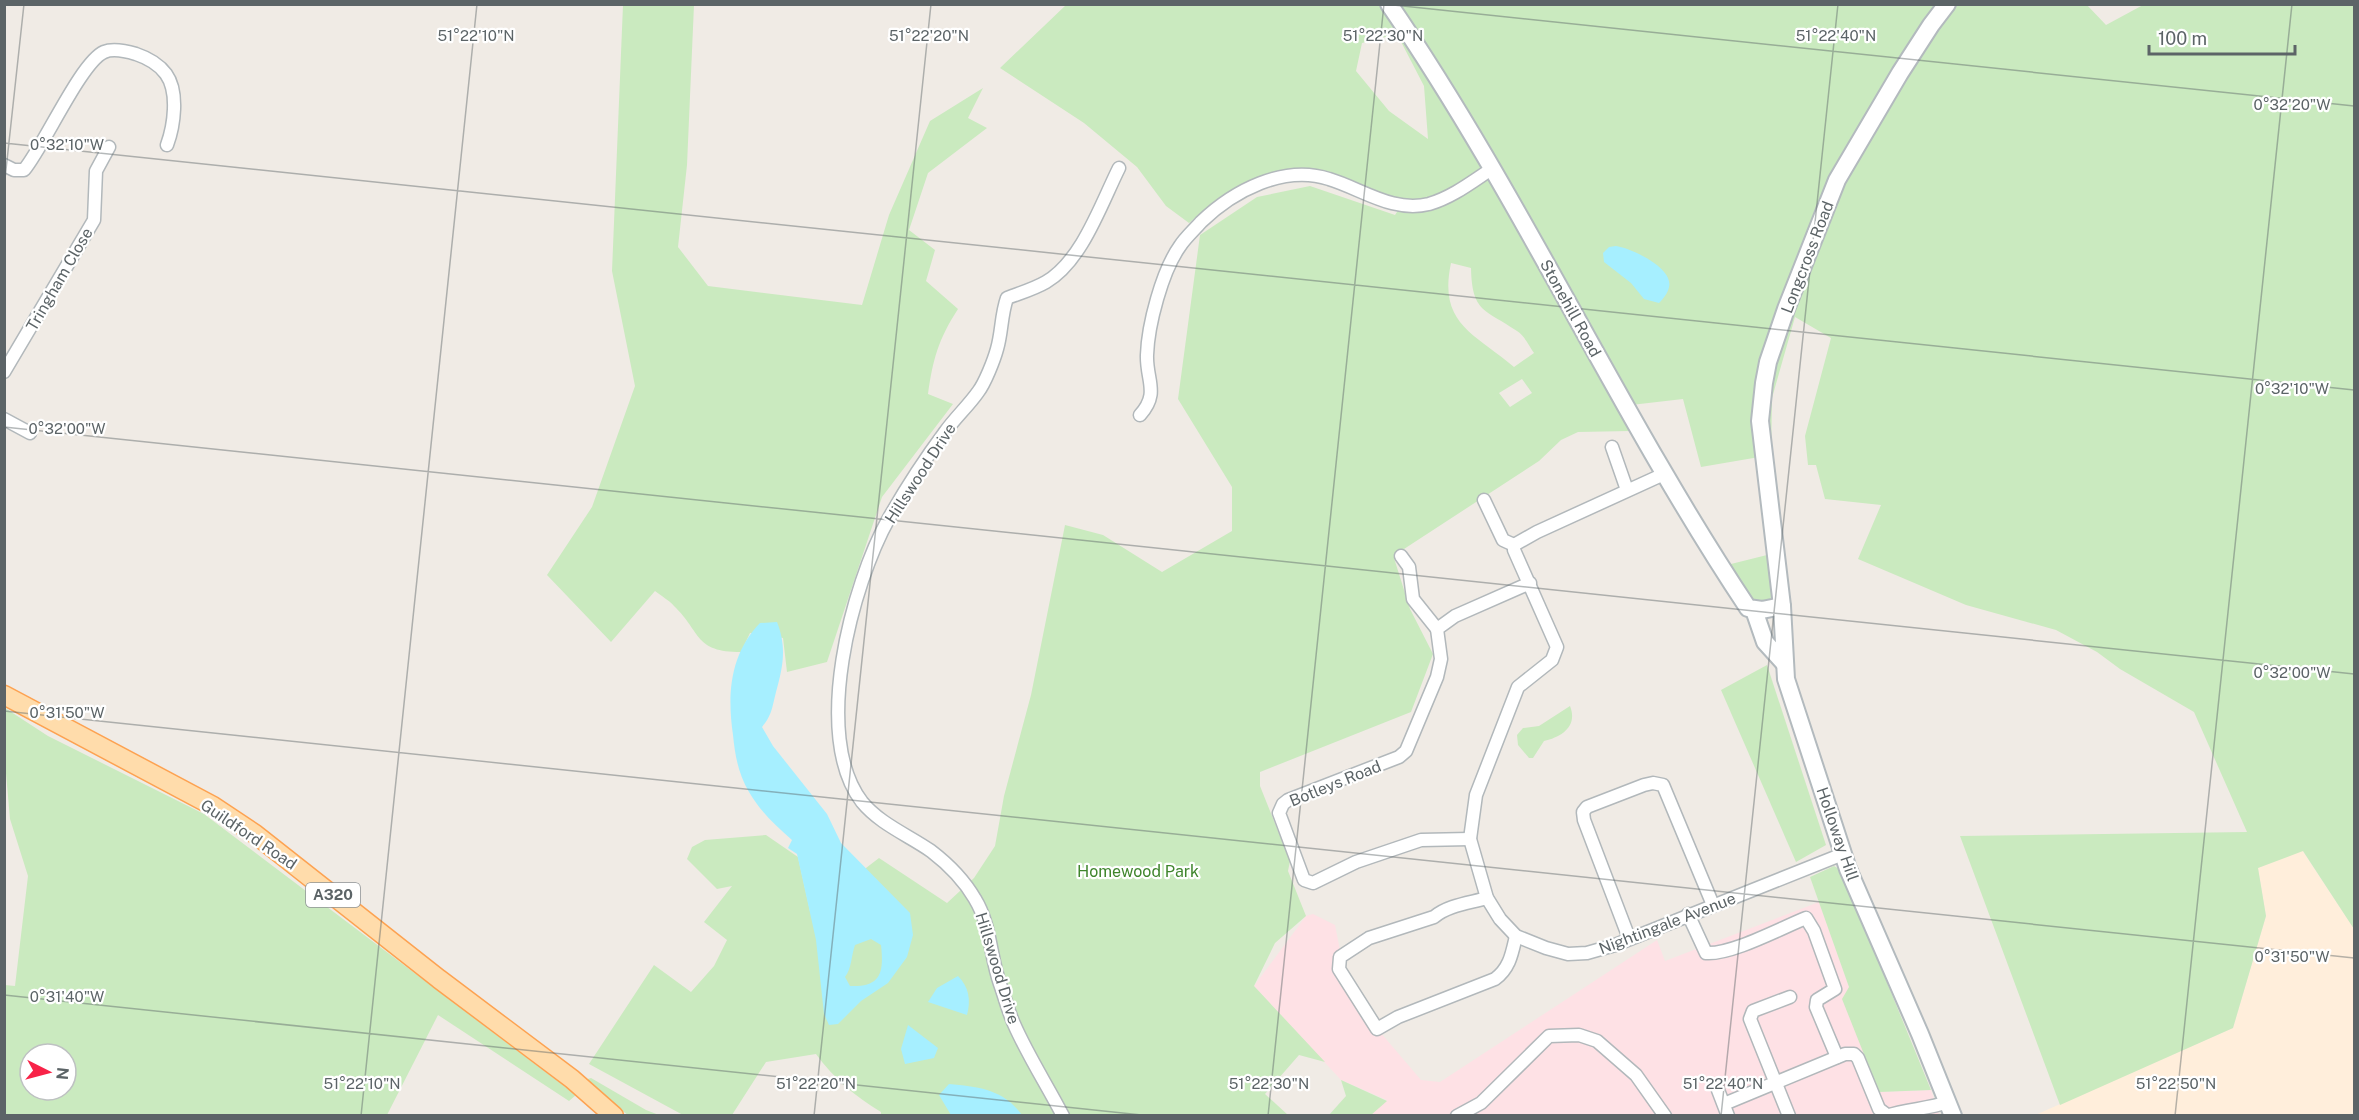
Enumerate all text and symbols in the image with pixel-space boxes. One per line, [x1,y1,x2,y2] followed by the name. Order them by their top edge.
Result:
[2149,18,2294,56] scale bar
[437,27,515,44] text: 51°22'10"N
[889,27,969,44] text: 51°22'20"N
[1343,27,1423,44] text: 51°22'30"N
[1796,27,1876,44] text: 51°22'40"N
[2158,28,2207,49] text: 100 m
[2253,96,2331,113] text: 0°32'20"W
[30,136,104,153] text: 0°32'10"W
[1777,198,1838,316] street label: Longcross Road
[22,224,97,334] street label: Tringham Close
[1536,256,1605,360] street label: Stonehill Road
[2255,380,2329,397] text: 0°32'10"W
[28,420,106,437] text: 0°32'00"W
[881,420,960,527] street label: Hillswood Drive
[2253,664,2331,681] text: 0°32'00"W
[30,704,104,721] text: 0°31'50"W
[1287,756,1384,810] street label: Botleys Road
[1813,785,1863,884] street label: Holloway Hill
[197,795,300,874] street label: Guildford Road
[1077,862,1199,881] park label: Homewood Park
[306,883,360,907] road number: A320
[1596,889,1738,958] street label: Nightingale Avenue
[972,910,1024,1026] street label: Hillswood Drive
[2255,948,2329,965] text: 0°31'50"W
[30,988,104,1005] text: 0°31'40"W
[18,1042,78,1102] north arrow
[52,1066,73,1081] text: N
[323,1075,401,1092] text: 51°22'10"N
[776,1075,856,1092] text: 51°22'20"N
[1229,1075,1309,1092] text: 51°22'30"N
[1683,1075,1763,1092] text: 51°22'40"N
[2136,1075,2216,1092] text: 51°22'50"N

